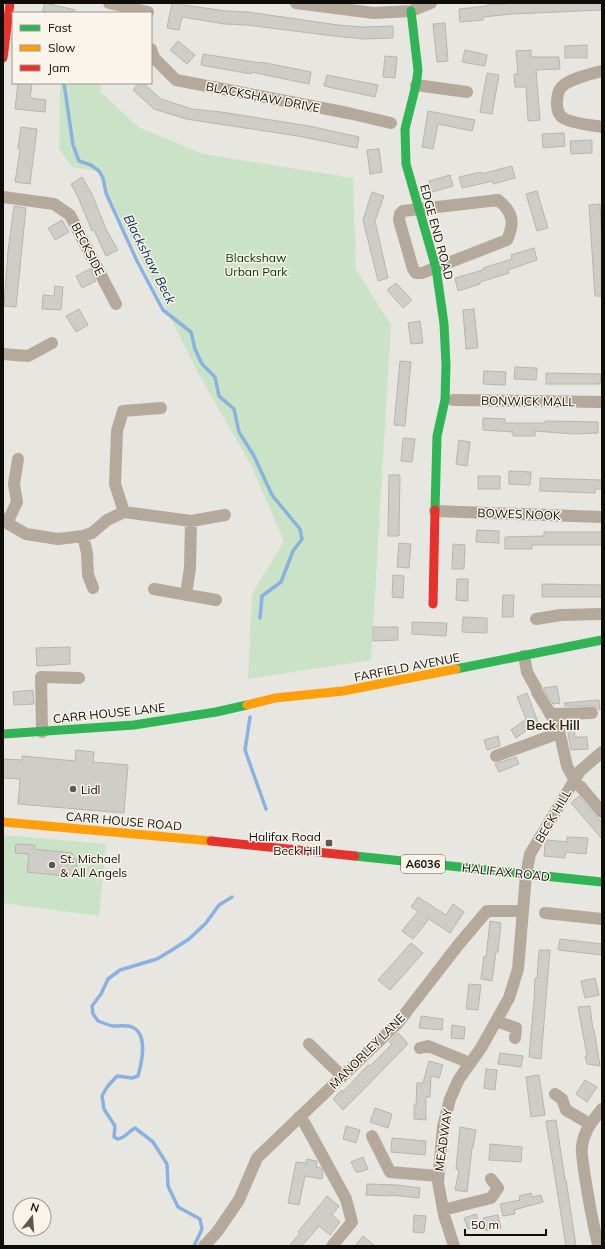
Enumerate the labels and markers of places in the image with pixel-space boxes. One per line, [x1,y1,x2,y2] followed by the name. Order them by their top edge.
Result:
[81,782,100,797] place label: Lidl
[68,784,78,794] marker: Lidl
[249,829,321,858] place label: Halifax Road Beck Hill
[324,838,334,848] marker: Halifax Road Beck Hill
[60,851,127,880] place label: St. Michael & All Angels
[47,860,57,870] marker: St. Michael & All Angels

